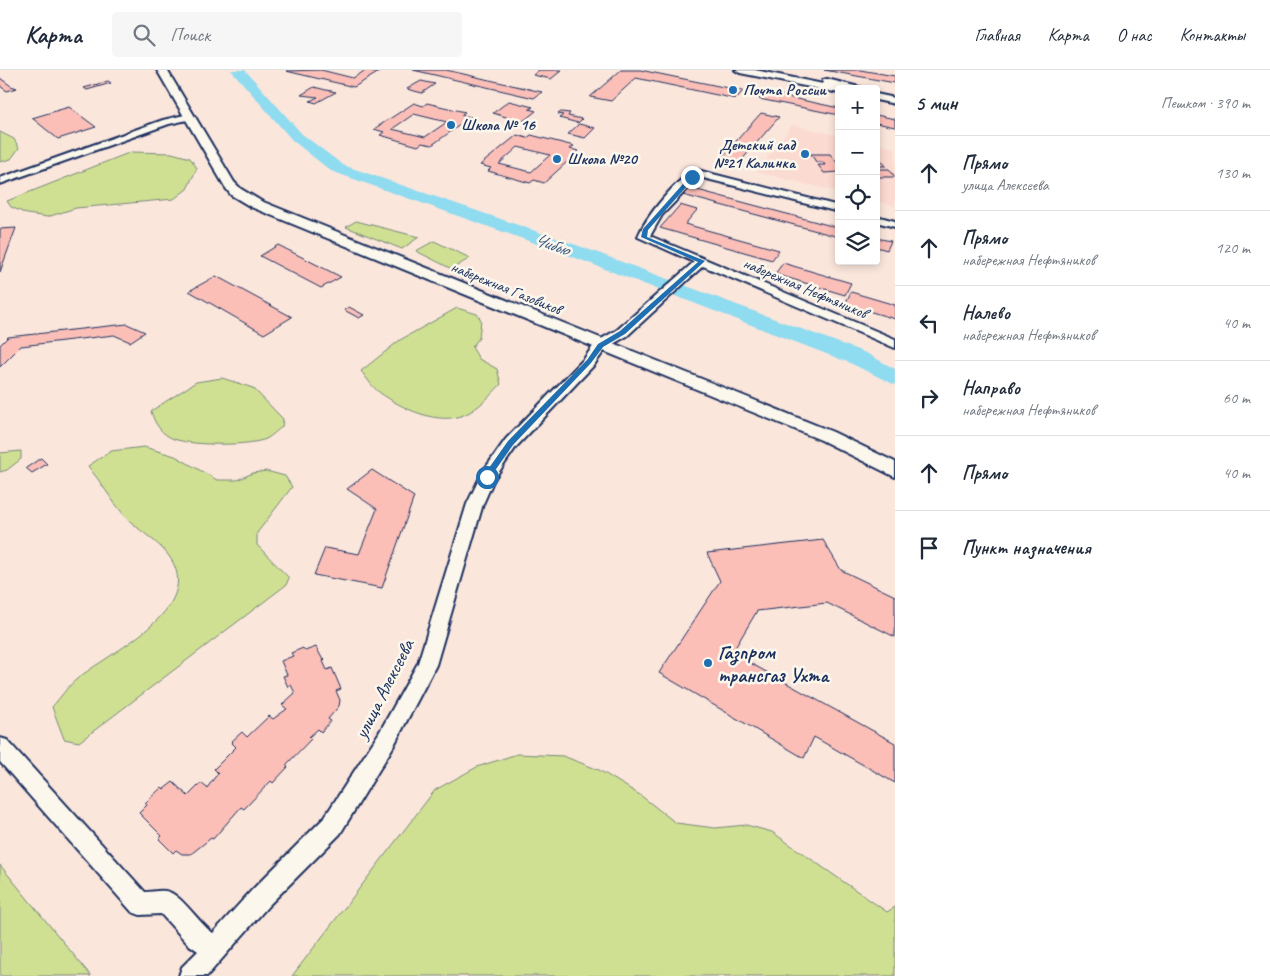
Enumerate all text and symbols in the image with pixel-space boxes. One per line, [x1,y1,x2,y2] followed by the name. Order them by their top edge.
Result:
[112,12,462,57] search box
[25,20,82,50] text: Карта
[130,21,158,49] icon: search
[170,23,210,47] text: Поиск
[975,24,1020,46] text: Главная
[1048,24,1089,46] text: Карта
[1117,24,1152,46] text: О нас
[1180,24,1245,46] text: Контакты
[743,80,827,100] place label: Почта России
[727,84,739,96] marker: Почта России
[835,85,880,265] map controls
[835,85,880,130] button: +
[915,90,957,116] text: 5 мин
[1161,93,1250,113] text: Пешком · 390 m
[461,115,536,135] place label: Школа № 16
[445,119,457,131] marker: Школа № 16
[835,130,880,175] button: −
[714,135,797,173] place label: Детский сад №21 Калинка
[799,148,811,160] marker: Детский сад №21 Калинка
[567,149,638,169] place label: Школа №20
[962,151,1007,175] text: Прямо
[551,153,563,165] marker: Школа №20
[915,159,943,187] icon: ahead
[1216,163,1250,183] text: 130 m
[681,166,704,189] route end
[835,175,880,220] button: locate
[962,175,1049,195] text: улица Алексеева
[835,220,880,265] button: layers
[962,226,1007,250] text: Прямо
[532,228,575,261] water label: Чибью
[915,234,943,262] icon: ahead
[1216,238,1250,258] text: 120 m
[962,250,1095,270] text: набережная Нефтяников
[740,253,874,325] street label: набережная Нефтяников
[448,257,567,320] street label: набережная Газовиков
[962,301,1010,325] text: Налево
[915,309,943,337] icon: left
[1223,313,1250,333] text: 40 m
[962,325,1095,345] text: набережная Нефтяников
[962,376,1020,400] text: Направо
[915,384,943,412] icon: right
[1223,388,1250,408] text: 60 m
[962,400,1095,420] text: набережная Нефтяников
[915,459,943,487] icon: ahead
[962,461,1007,485] text: Прямо
[1223,463,1250,483] text: 40 m
[476,466,499,489] route start
[915,534,943,562] icon: arrive
[962,536,1091,560] text: Пункт назначения
[348,634,420,744] street label: улица Алексеева
[718,640,831,688] place label: Газпром трансгаз Ухта
[702,657,714,669] marker: Газпром трансгаз Ухта

